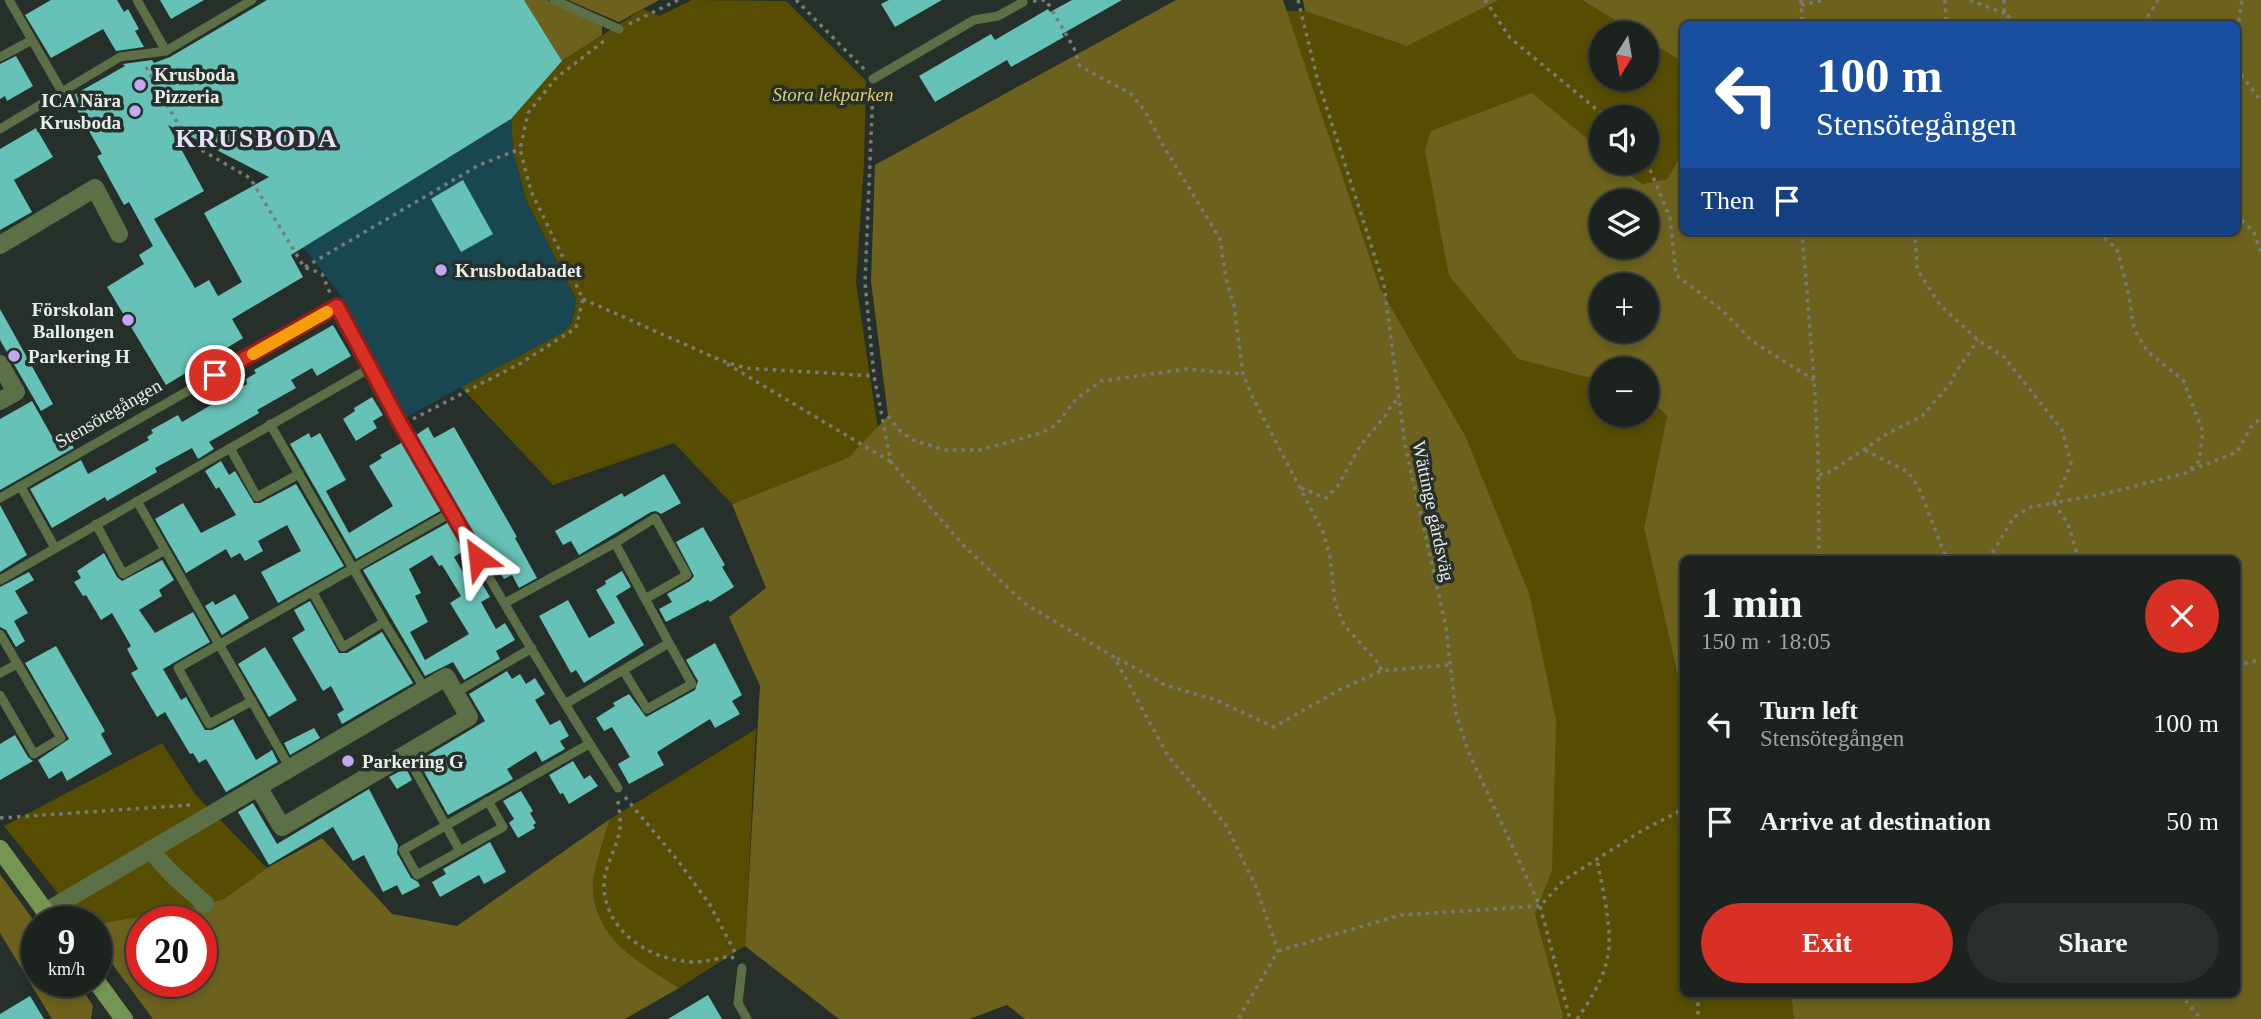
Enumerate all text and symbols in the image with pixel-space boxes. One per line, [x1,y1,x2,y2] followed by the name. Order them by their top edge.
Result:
[1589,21,1659,91] north arrow
[1589,21,1659,427] map controls
[1816,48,1943,103] text: 100 m
[1701,49,1792,140] icon: left
[154,64,236,107] place label: Krusboda Pizzeria
[132,77,148,93] marker: Krusboda Pizzeria
[773,84,893,105] park label: Stora lekparken
[40,90,121,133] place label: ICA Nära Krusboda
[127,103,143,119] marker: ICA Nära Krusboda
[1589,105,1659,175] button: sound
[1816,106,2017,142] text: Stensötegången
[175,124,339,153] district label: KRUSBODA
[1768,182,1806,220] icon: arrive
[1701,186,1754,215] text: Then
[1589,189,1659,259] button: layers
[455,260,582,281] place label: Krusbodabadet
[433,262,449,278] marker: Krusbodabadet
[1589,273,1659,343] button: +
[32,299,114,342] place label: Förskolan Ballongen
[120,312,136,328] marker: Förskolan Ballongen
[185,345,245,405] pin
[28,346,130,367] place label: Parkering H
[6,348,22,364] marker: Parkering H
[196,356,234,394] icon: arrive
[1589,357,1659,427] button: −
[51,374,166,452] street label: Stensötegången
[1408,439,1459,584] street label: Wättinge gårdsväg
[441,521,515,595] position arrow
[2145,579,2219,653] button: close
[1701,580,1803,626] text: 1 min
[1701,629,1831,654] text: 150 m · 18:05
[1760,696,1858,725] text: Turn left
[1701,705,1739,743] icon: left
[2153,709,2219,738] text: 100 m
[1760,726,1904,751] text: Stensötegången
[362,751,464,772] place label: Parkering G
[340,753,356,769] marker: Parkering G
[1701,803,1739,841] icon: arrive
[1760,807,1991,836] text: Arrive at destination
[2166,807,2219,836] text: 50 m
[1701,903,1953,983] button: Exit
[1967,903,2219,983] button: Share
[126,906,217,997] speed limit sign: 20
[58,923,75,962] text: 9
[48,959,85,979] text: km/h

